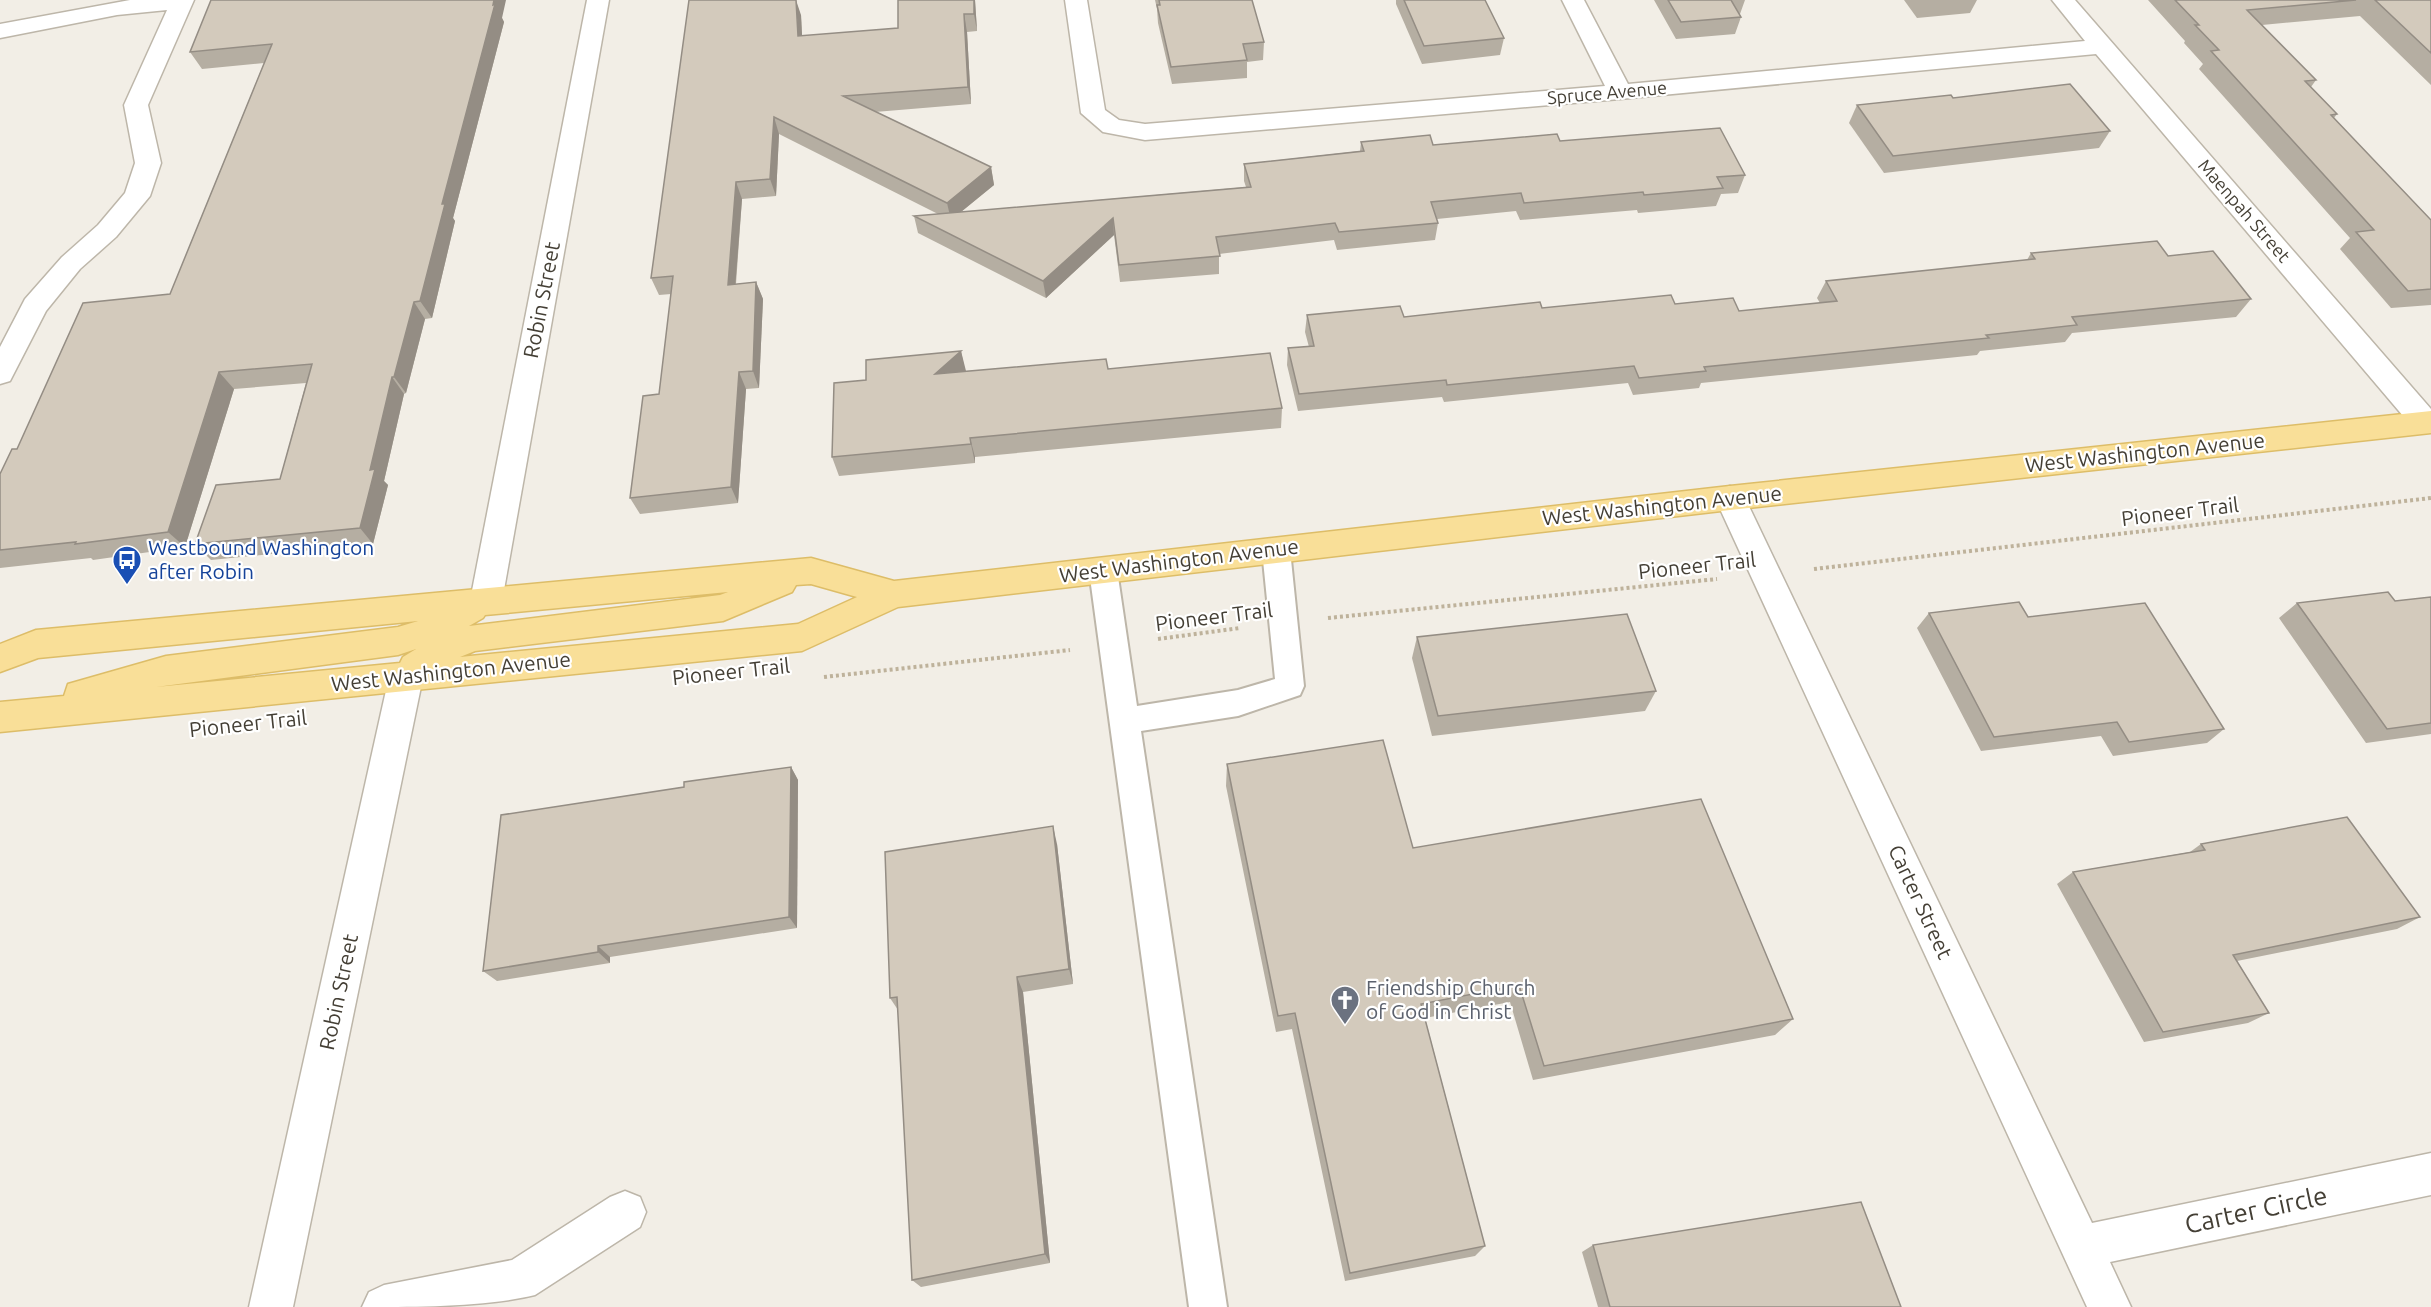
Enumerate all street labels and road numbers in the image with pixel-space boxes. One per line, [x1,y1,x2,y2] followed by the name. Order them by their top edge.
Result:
[1546,77,1668,107] street label: Spruce Avenue
[2195,155,2295,266] street label: Maenpah Street
[518,240,564,360] street label: Robin Street
[2024,427,2266,477] street label: West Washington Avenue
[1541,480,1783,530] street label: West Washington Avenue
[2120,492,2240,530] street label: Pioneer Trail
[1058,533,1300,587] street label: West Washington Avenue
[1637,547,1757,583] street label: Pioneer Trail
[1154,597,1274,635] street label: Pioneer Trail
[330,646,572,696] street label: West Washington Avenue
[671,653,791,689] street label: Pioneer Trail
[188,705,308,741] street label: Pioneer Trail
[1884,841,1958,962] street label: Carter Street
[314,932,362,1052] street label: Robin Street
[2182,1180,2330,1239] street label: Carter Circle

